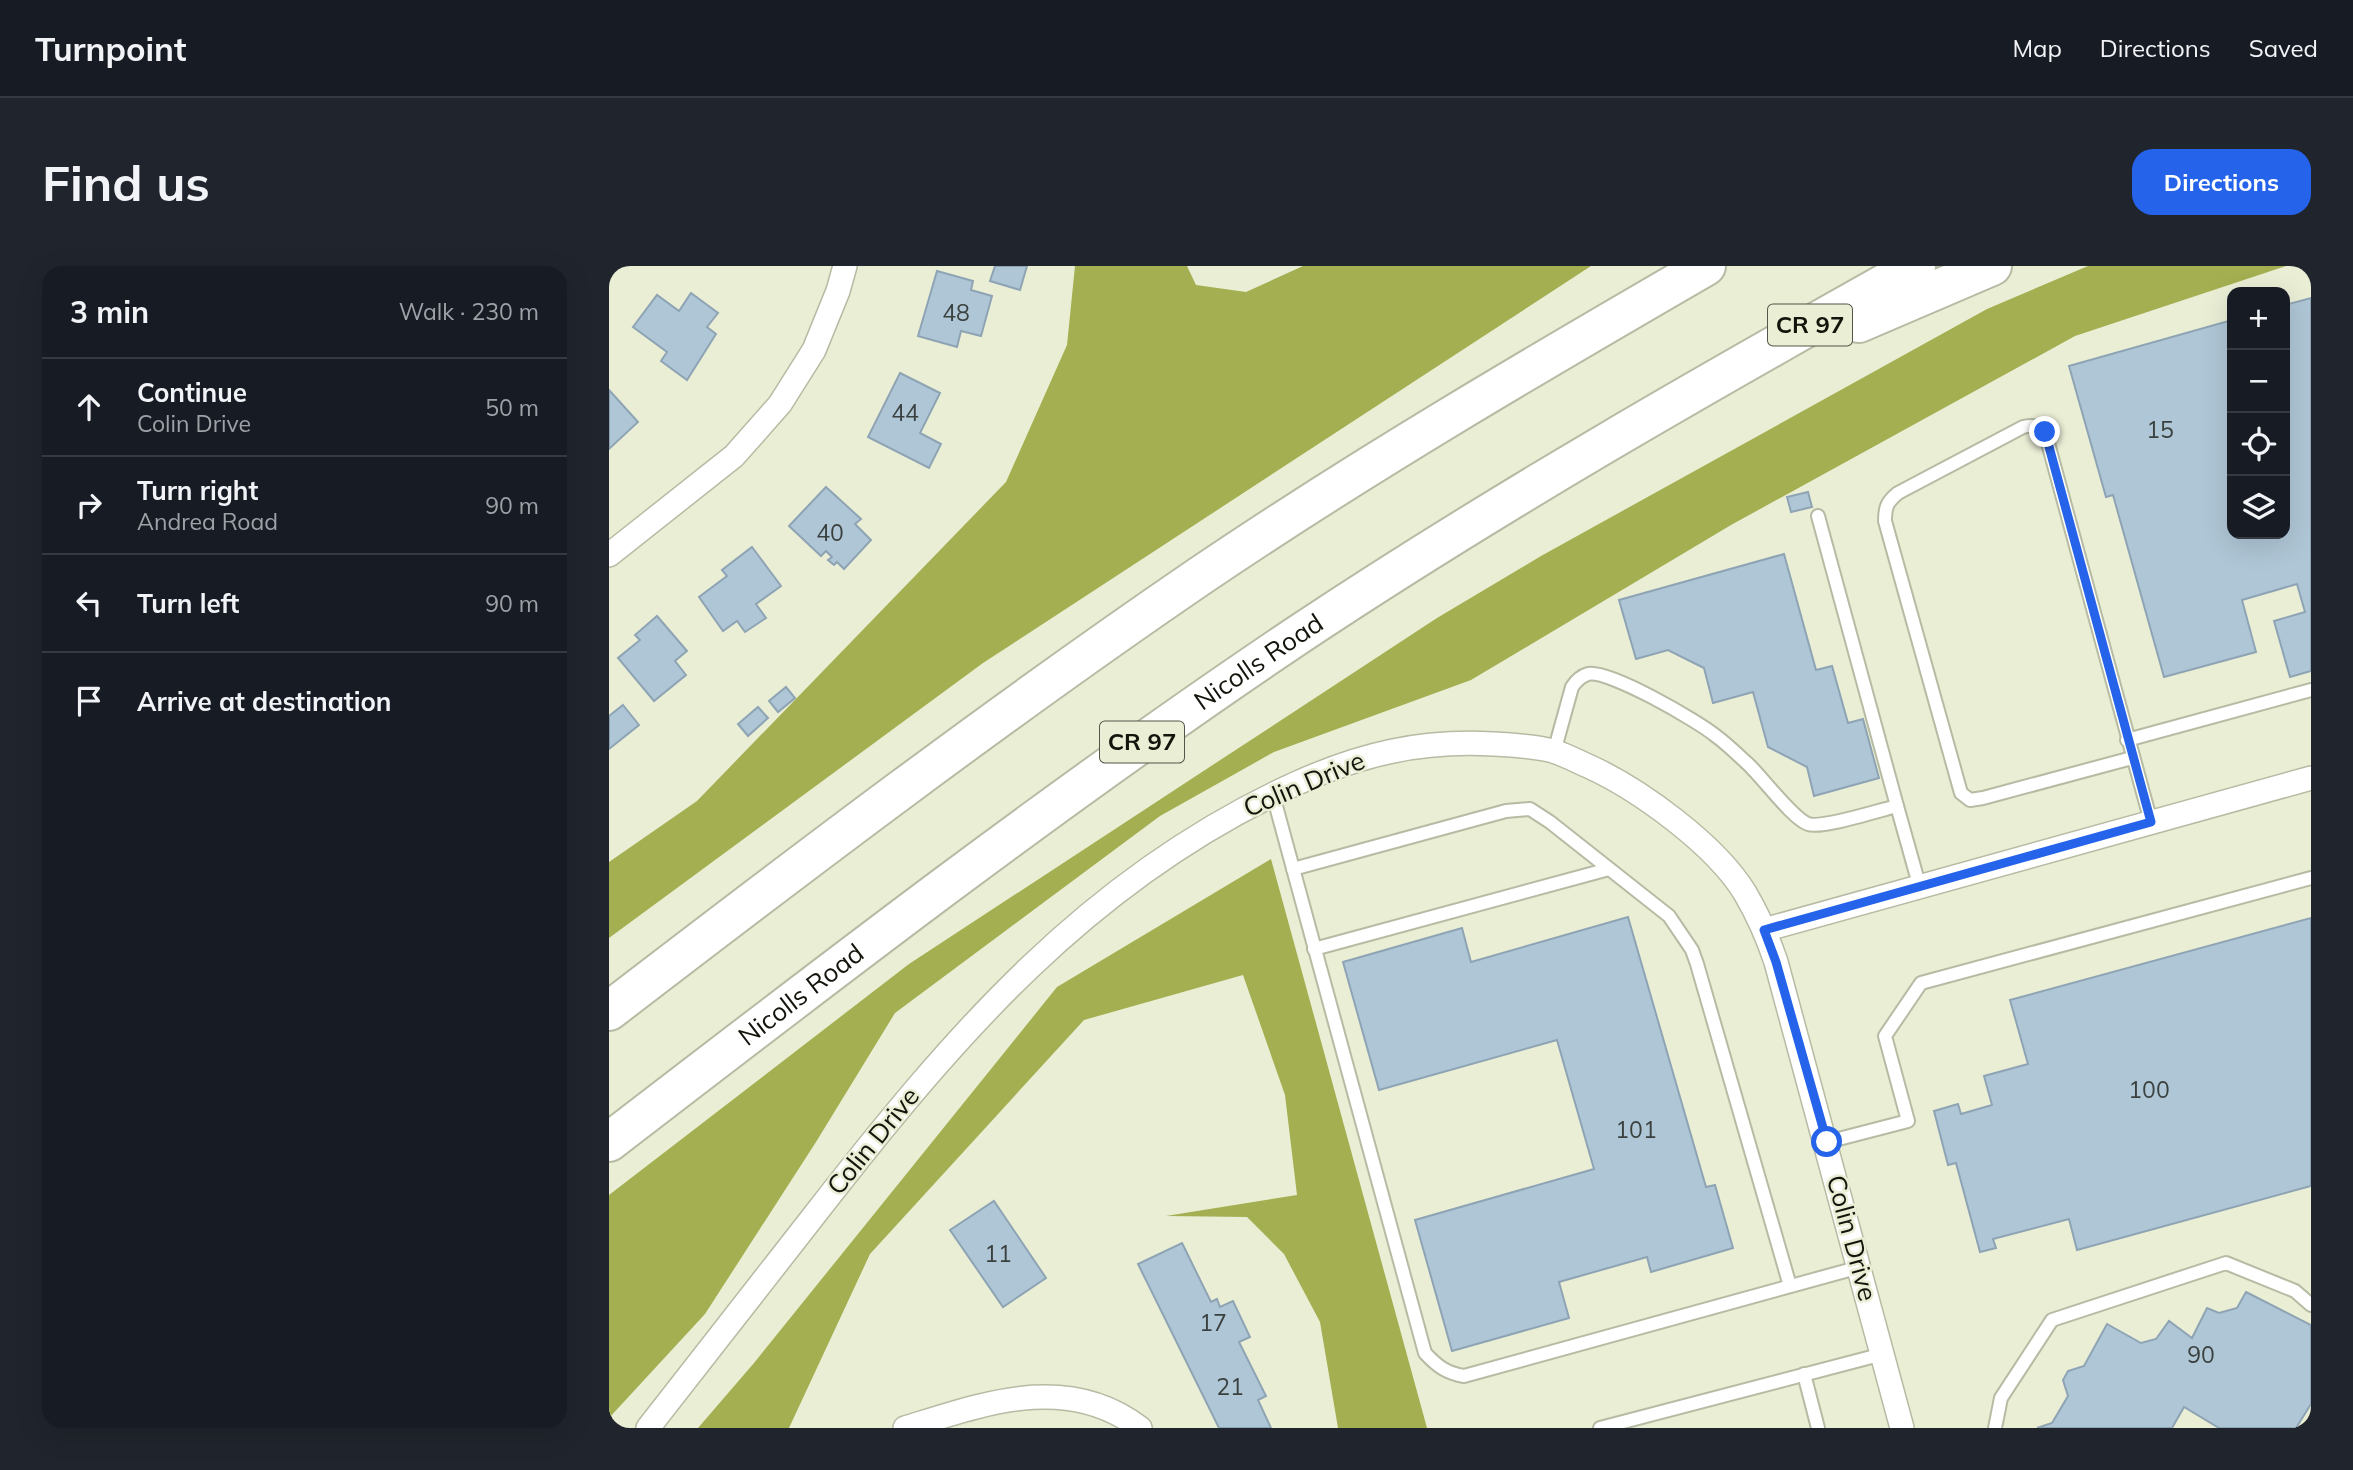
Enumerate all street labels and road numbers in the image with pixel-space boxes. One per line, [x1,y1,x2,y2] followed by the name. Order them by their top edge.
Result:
[1768,304,1852,346] road number: CR 97
[1188,606,1329,717] street label: Nicolls Road
[1100,722,1184,762] road number: CR 97
[1238,743,1370,824] street label: Colin Drive
[731,936,870,1053] street label: Nicolls Road
[819,1080,926,1201] street label: Colin Drive
[1820,1171,1885,1304] street label: Colin Drive

